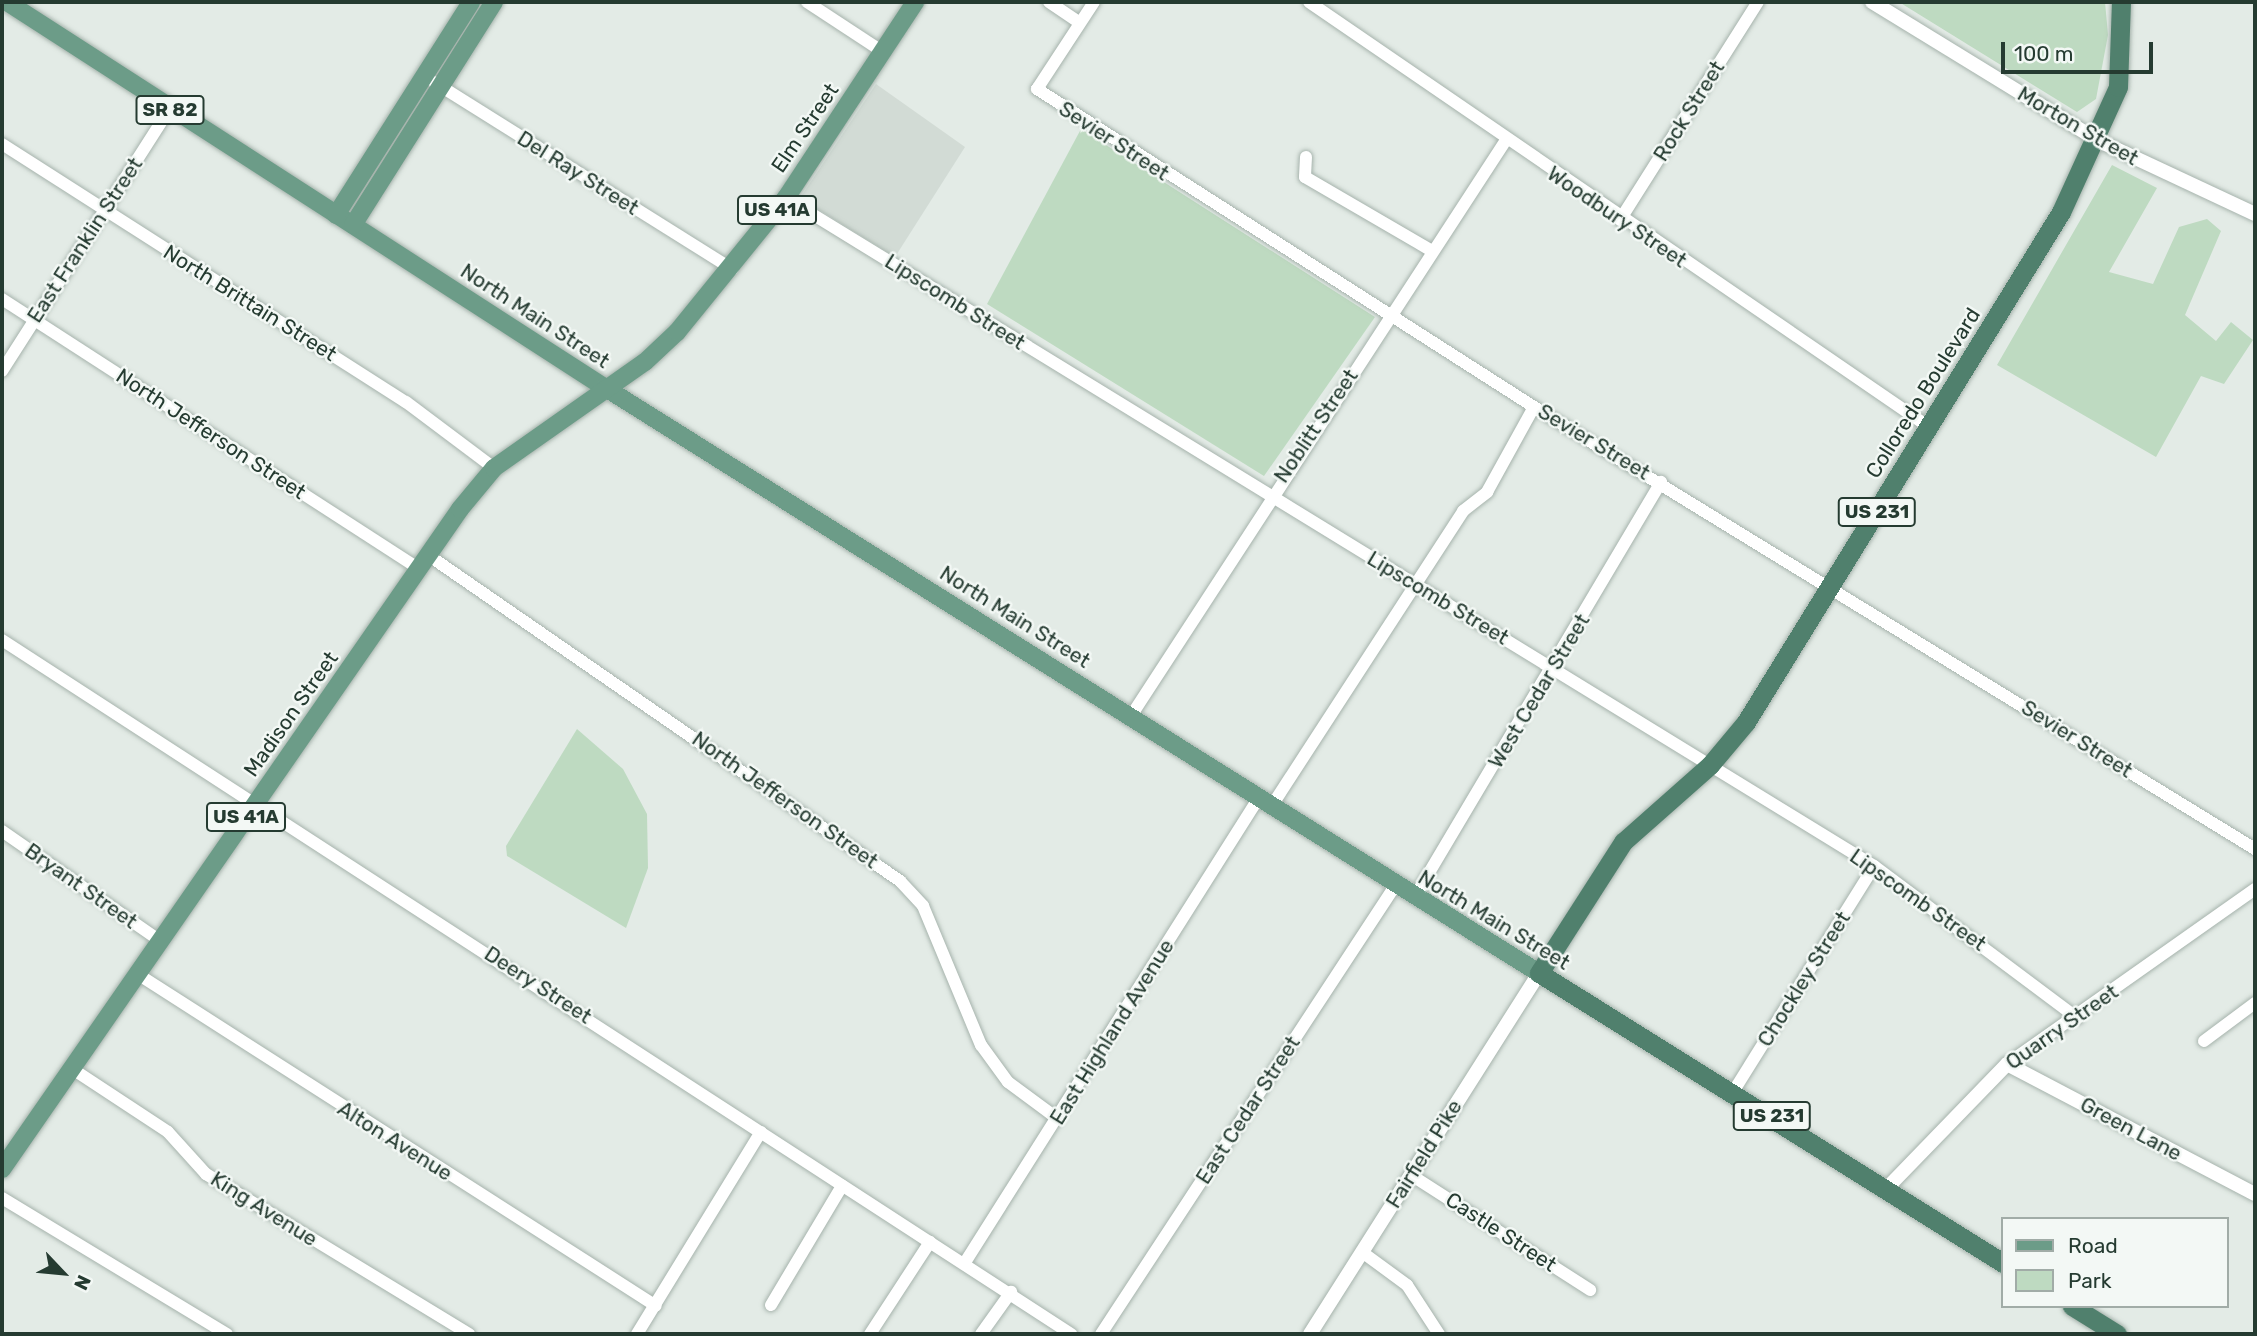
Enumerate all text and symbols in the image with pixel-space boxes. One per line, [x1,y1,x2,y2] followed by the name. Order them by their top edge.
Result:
[2005,28,2157,72] scale bar
[2014,41,2073,66] text: 100 m
[1648,56,1730,166] street label: Rock Street
[766,79,844,177] street label: Elm Street
[2013,81,2143,171] street label: Morton Street
[135,94,205,125] road number: SR 82
[1054,96,1174,186] street label: Sevier Street
[512,125,644,221] street label: Del Ray Street
[22,153,148,327] street label: East Franklin Street
[1542,161,1692,273] street label: Woodbury Street
[737,194,817,226] road number: US 41A
[159,239,341,367] street label: North Brittain Street
[880,249,1030,355] street label: Lipscomb Street
[456,258,614,374] street label: North Main Street
[1860,303,1986,483] street label: Colloredo Boulevard
[111,363,311,505] street label: North Jefferson Street
[1269,364,1363,488] street label: Noblitt Street
[1533,399,1655,485] street label: Sevier Street
[1837,496,1917,527] road number: US 231
[1363,546,1513,650] street label: Lipscomb Street
[935,561,1095,673] street label: North Main Street
[1483,609,1595,773] street label: West Cedar Street
[238,646,344,782] street label: Madison Street
[2017,695,2137,783] street label: Sevier Street
[687,726,883,874] street label: North Jefferson Street
[206,802,286,832] road number: US 41A
[20,838,142,934] street label: Bryant Street
[1845,844,1991,956] street label: Lipscomb Street
[1413,865,1575,975] street label: North Main Street
[1752,907,1856,1051] street label: Chockley Street
[1045,934,1179,1130] street label: East Highland Avenue
[479,941,597,1029] street label: Deery Street
[2001,979,2123,1075] street label: Quarry Street
[1191,1031,1305,1189] street label: East Cedar Street
[2076,1092,2186,1166] street label: Green Lane
[1381,1095,1467,1213] street label: Fairfield Pike
[333,1096,457,1186] street label: Alton Avenue
[1732,1100,1812,1132] road number: US 231
[206,1166,322,1252] street label: King Avenue
[1441,1187,1561,1277] street label: Castle Street
[2002,1217,2229,1308] legend
[2068,1233,2118,1258] text: Road
[28,1238,98,1308] north arrow
[2068,1268,2112,1293] text: Park
[69,1271,96,1294] text: N

